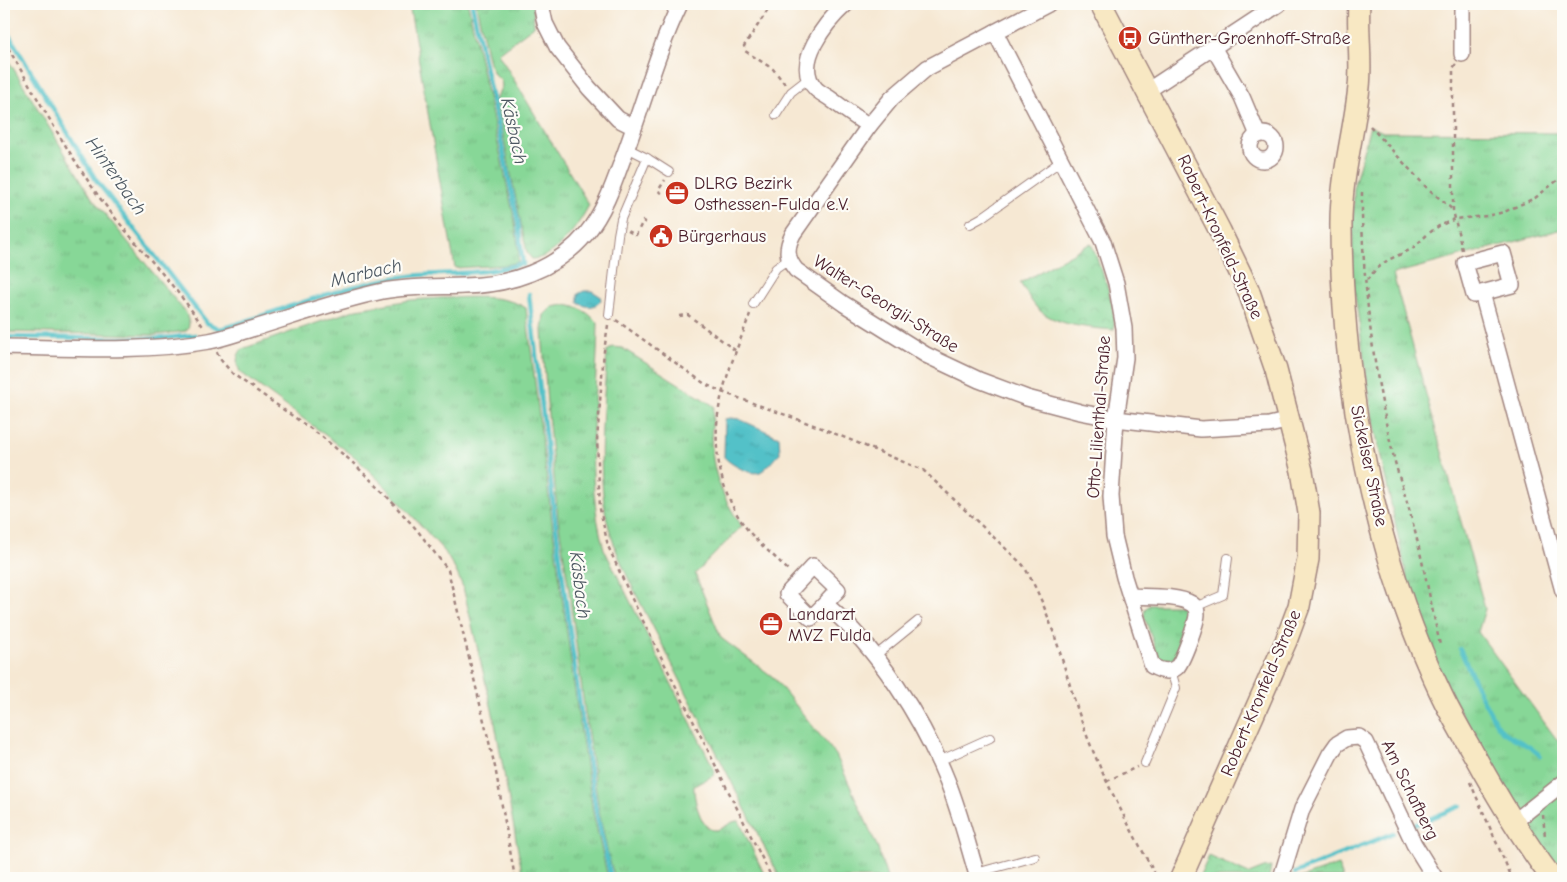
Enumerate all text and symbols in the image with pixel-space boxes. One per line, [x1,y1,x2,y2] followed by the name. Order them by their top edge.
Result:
[1117,25,1143,51] bus stop icon: Günther-Groenhoff-Straße
[1148,28,1351,49] place label: Günther-Groenhoff-Straße
[496,96,532,166] water label: Käsbach
[81,133,151,219] water label: Hinterbach
[1173,152,1267,322] street label: Robert-Kronfeld-Straße
[694,173,849,215] place label: DLRG Bezirk Osthessen-Fulda e.V.
[664,180,690,206] office icon: DLRG Bezirk Osthessen-Fulda e.V.
[648,223,674,249] public building icon: Bürgerhaus
[678,226,766,247] place label: Bürgerhaus
[809,251,963,357] street label: Walter-Georgii-Straße
[327,254,404,292] water label: Marbach
[1083,335,1115,499] street label: Otto-Lilienthal-Straße
[1346,404,1392,528] street label: Sickelser Straße
[565,550,595,620] water label: Käsbach
[788,604,872,646] place label: Landarzt MVZ Fulda
[1216,607,1306,779] street label: Robert-Kronfeld-Straße
[758,611,784,637] office icon: Landarzt MVZ Fulda
[1377,737,1443,843] street label: Am Schafberg

